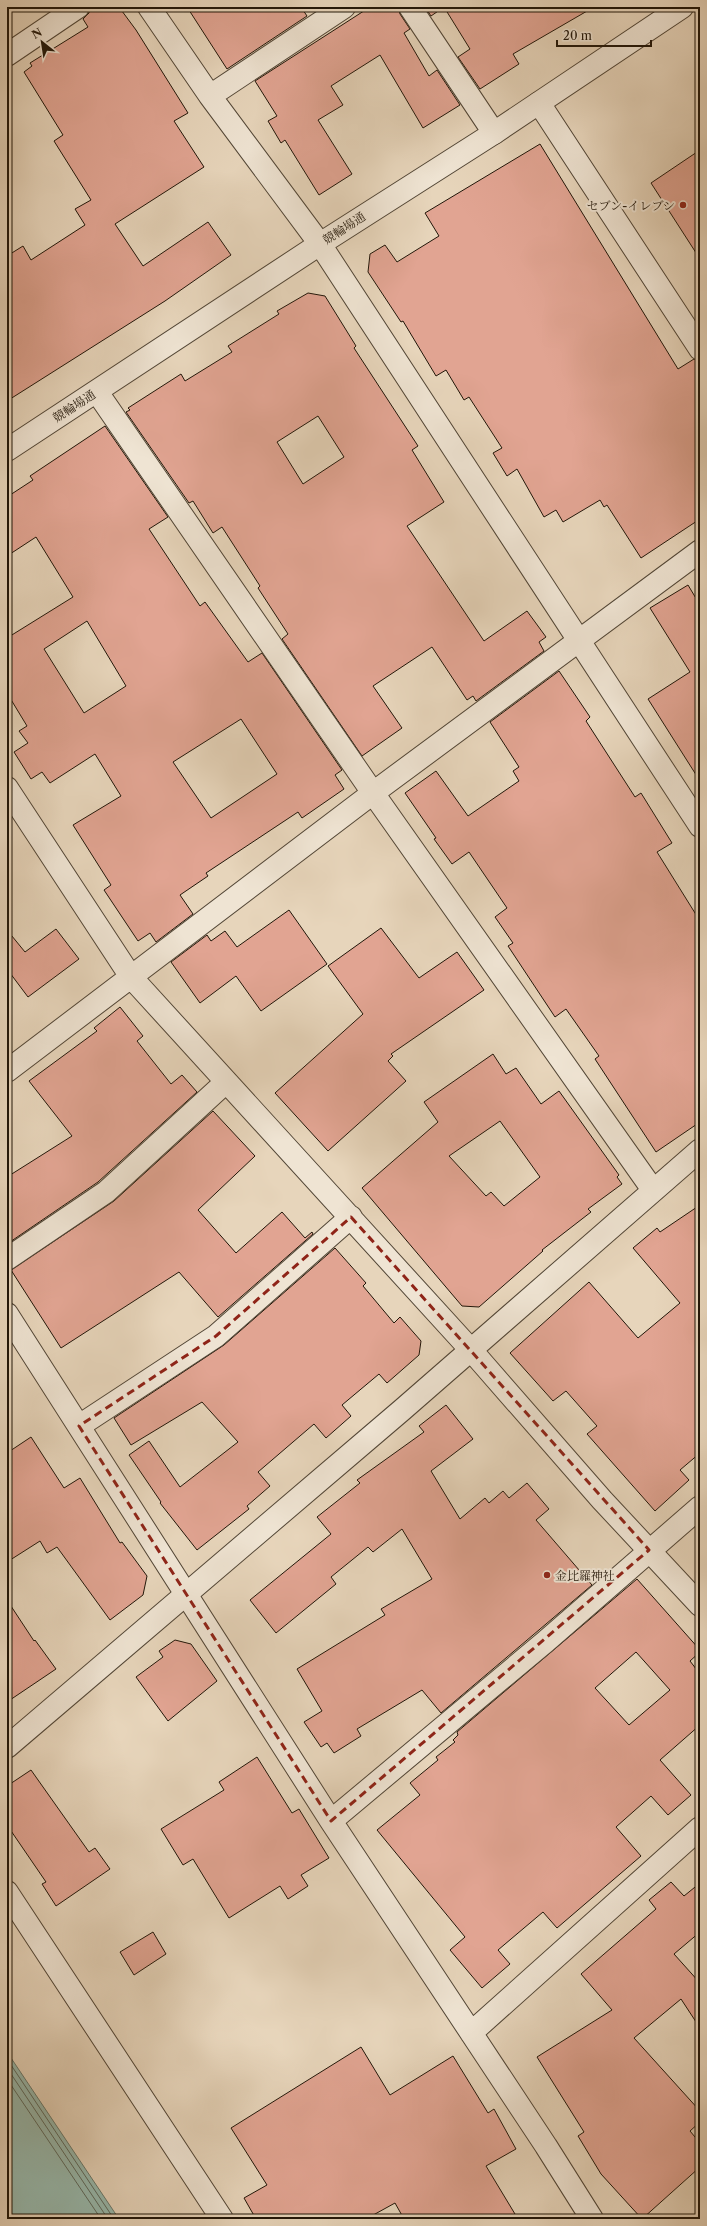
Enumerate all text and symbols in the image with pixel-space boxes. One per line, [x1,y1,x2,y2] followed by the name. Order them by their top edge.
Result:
[22,22,62,62] north arrow
[557,22,651,48] scale bar
[29,25,45,42] text: N
[563,28,592,43] text: 20 m
[586,198,675,213] place label: セブン-イレブン
[678,200,688,210] marker: セブン-イレブン
[320,209,368,247] street label: 競輪場通
[50,387,98,425] street label: 競輪場通
[555,1568,615,1583] place label: 金比羅神社
[542,1570,552,1580] marker: 金比羅神社

